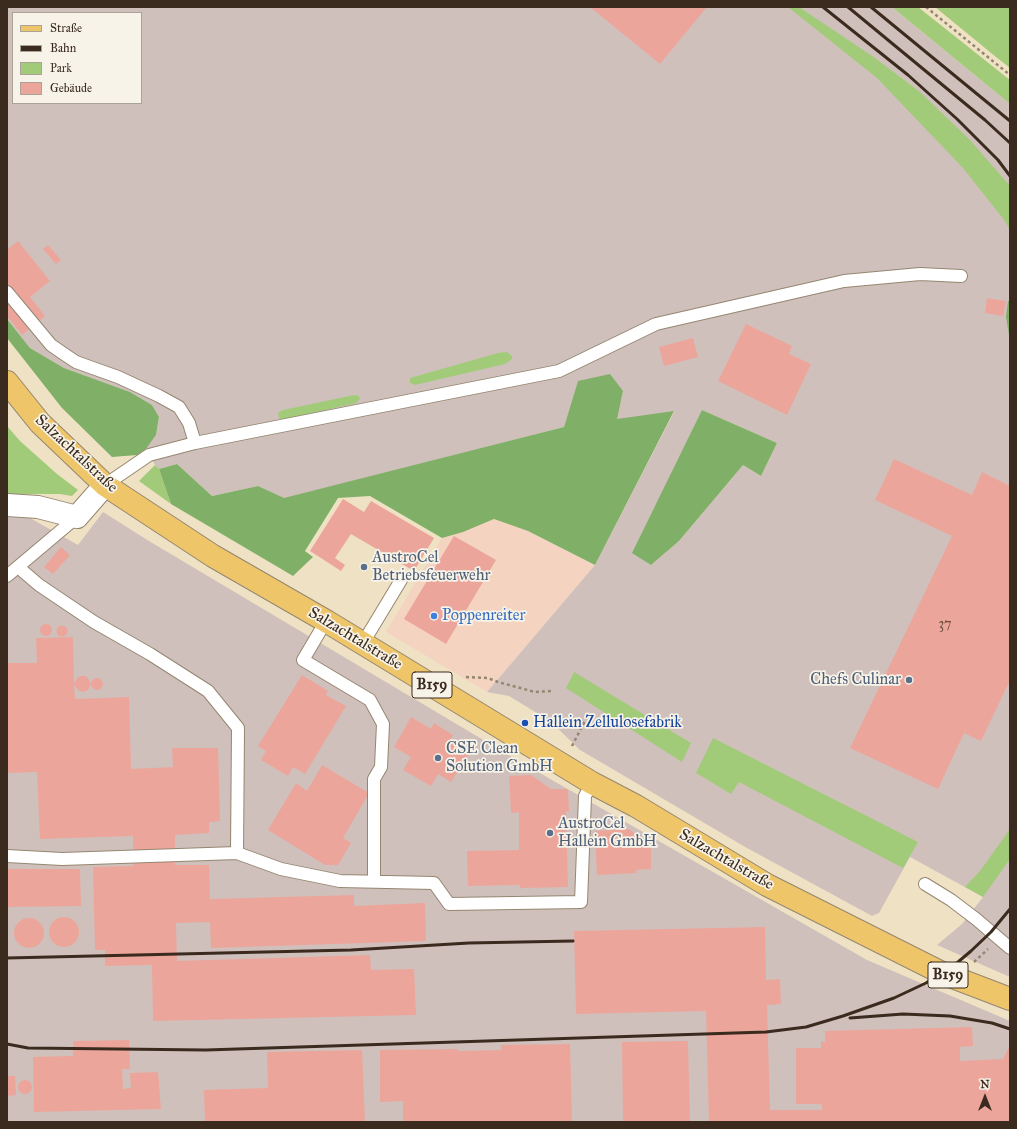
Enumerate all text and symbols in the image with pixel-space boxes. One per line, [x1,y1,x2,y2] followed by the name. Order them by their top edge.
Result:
[12,12,142,104] legend
[50,21,82,35] text: Straße
[50,41,76,55] text: Bahn
[50,61,72,75] text: Park
[50,81,92,95] text: Gebäude
[31,411,121,497] street label: Salzachtalstraße
[372,548,491,586] place label: AustroCel Betriebsfeuerwehr
[359,562,369,572] marker: AustroCel Betriebsfeuerwehr
[305,603,405,675] street label: Salzachtalstraße
[442,606,526,626] place label: Poppenreiter
[429,611,439,621] marker: Poppenreiter
[938,617,952,633] house number: 37
[810,670,901,690] place label: Chefs Culinar
[412,672,452,698] road number: B159
[904,675,914,685] marker: Chefs Culinar
[533,713,682,733] place label: Hallein Zellulosefabrik
[520,718,530,728] marker: Hallein Zellulosefabrik
[446,739,553,777] place label: CSE Clean Solution GmbH
[433,753,443,763] marker: CSE Clean Solution GmbH
[558,814,657,852] place label: AustroCel Hallein GmbH
[675,825,777,895] street label: Salzachtalstraße
[545,828,555,838] marker: AustroCel Hallein GmbH
[928,962,968,988] road number: B159
[965,1077,1005,1117] north arrow
[980,1078,990,1091] text: N

